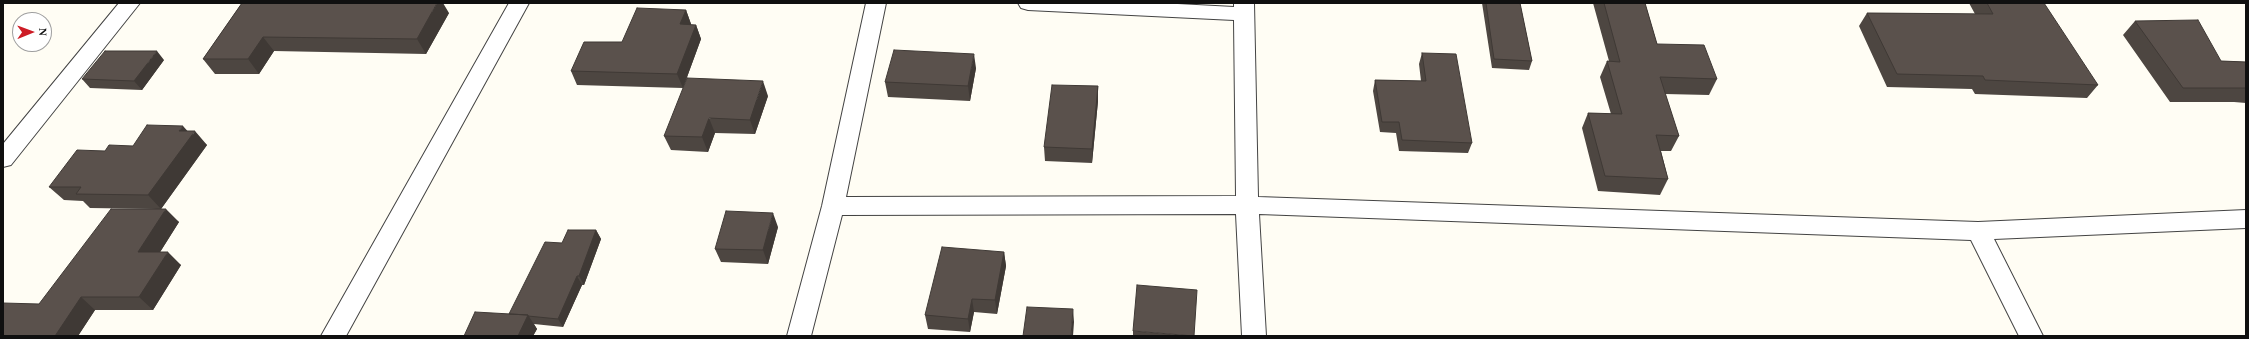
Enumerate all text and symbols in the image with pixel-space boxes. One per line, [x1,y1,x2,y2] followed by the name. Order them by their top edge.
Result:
[12,12,52,52] north arrow
[37,28,49,36] text: N

